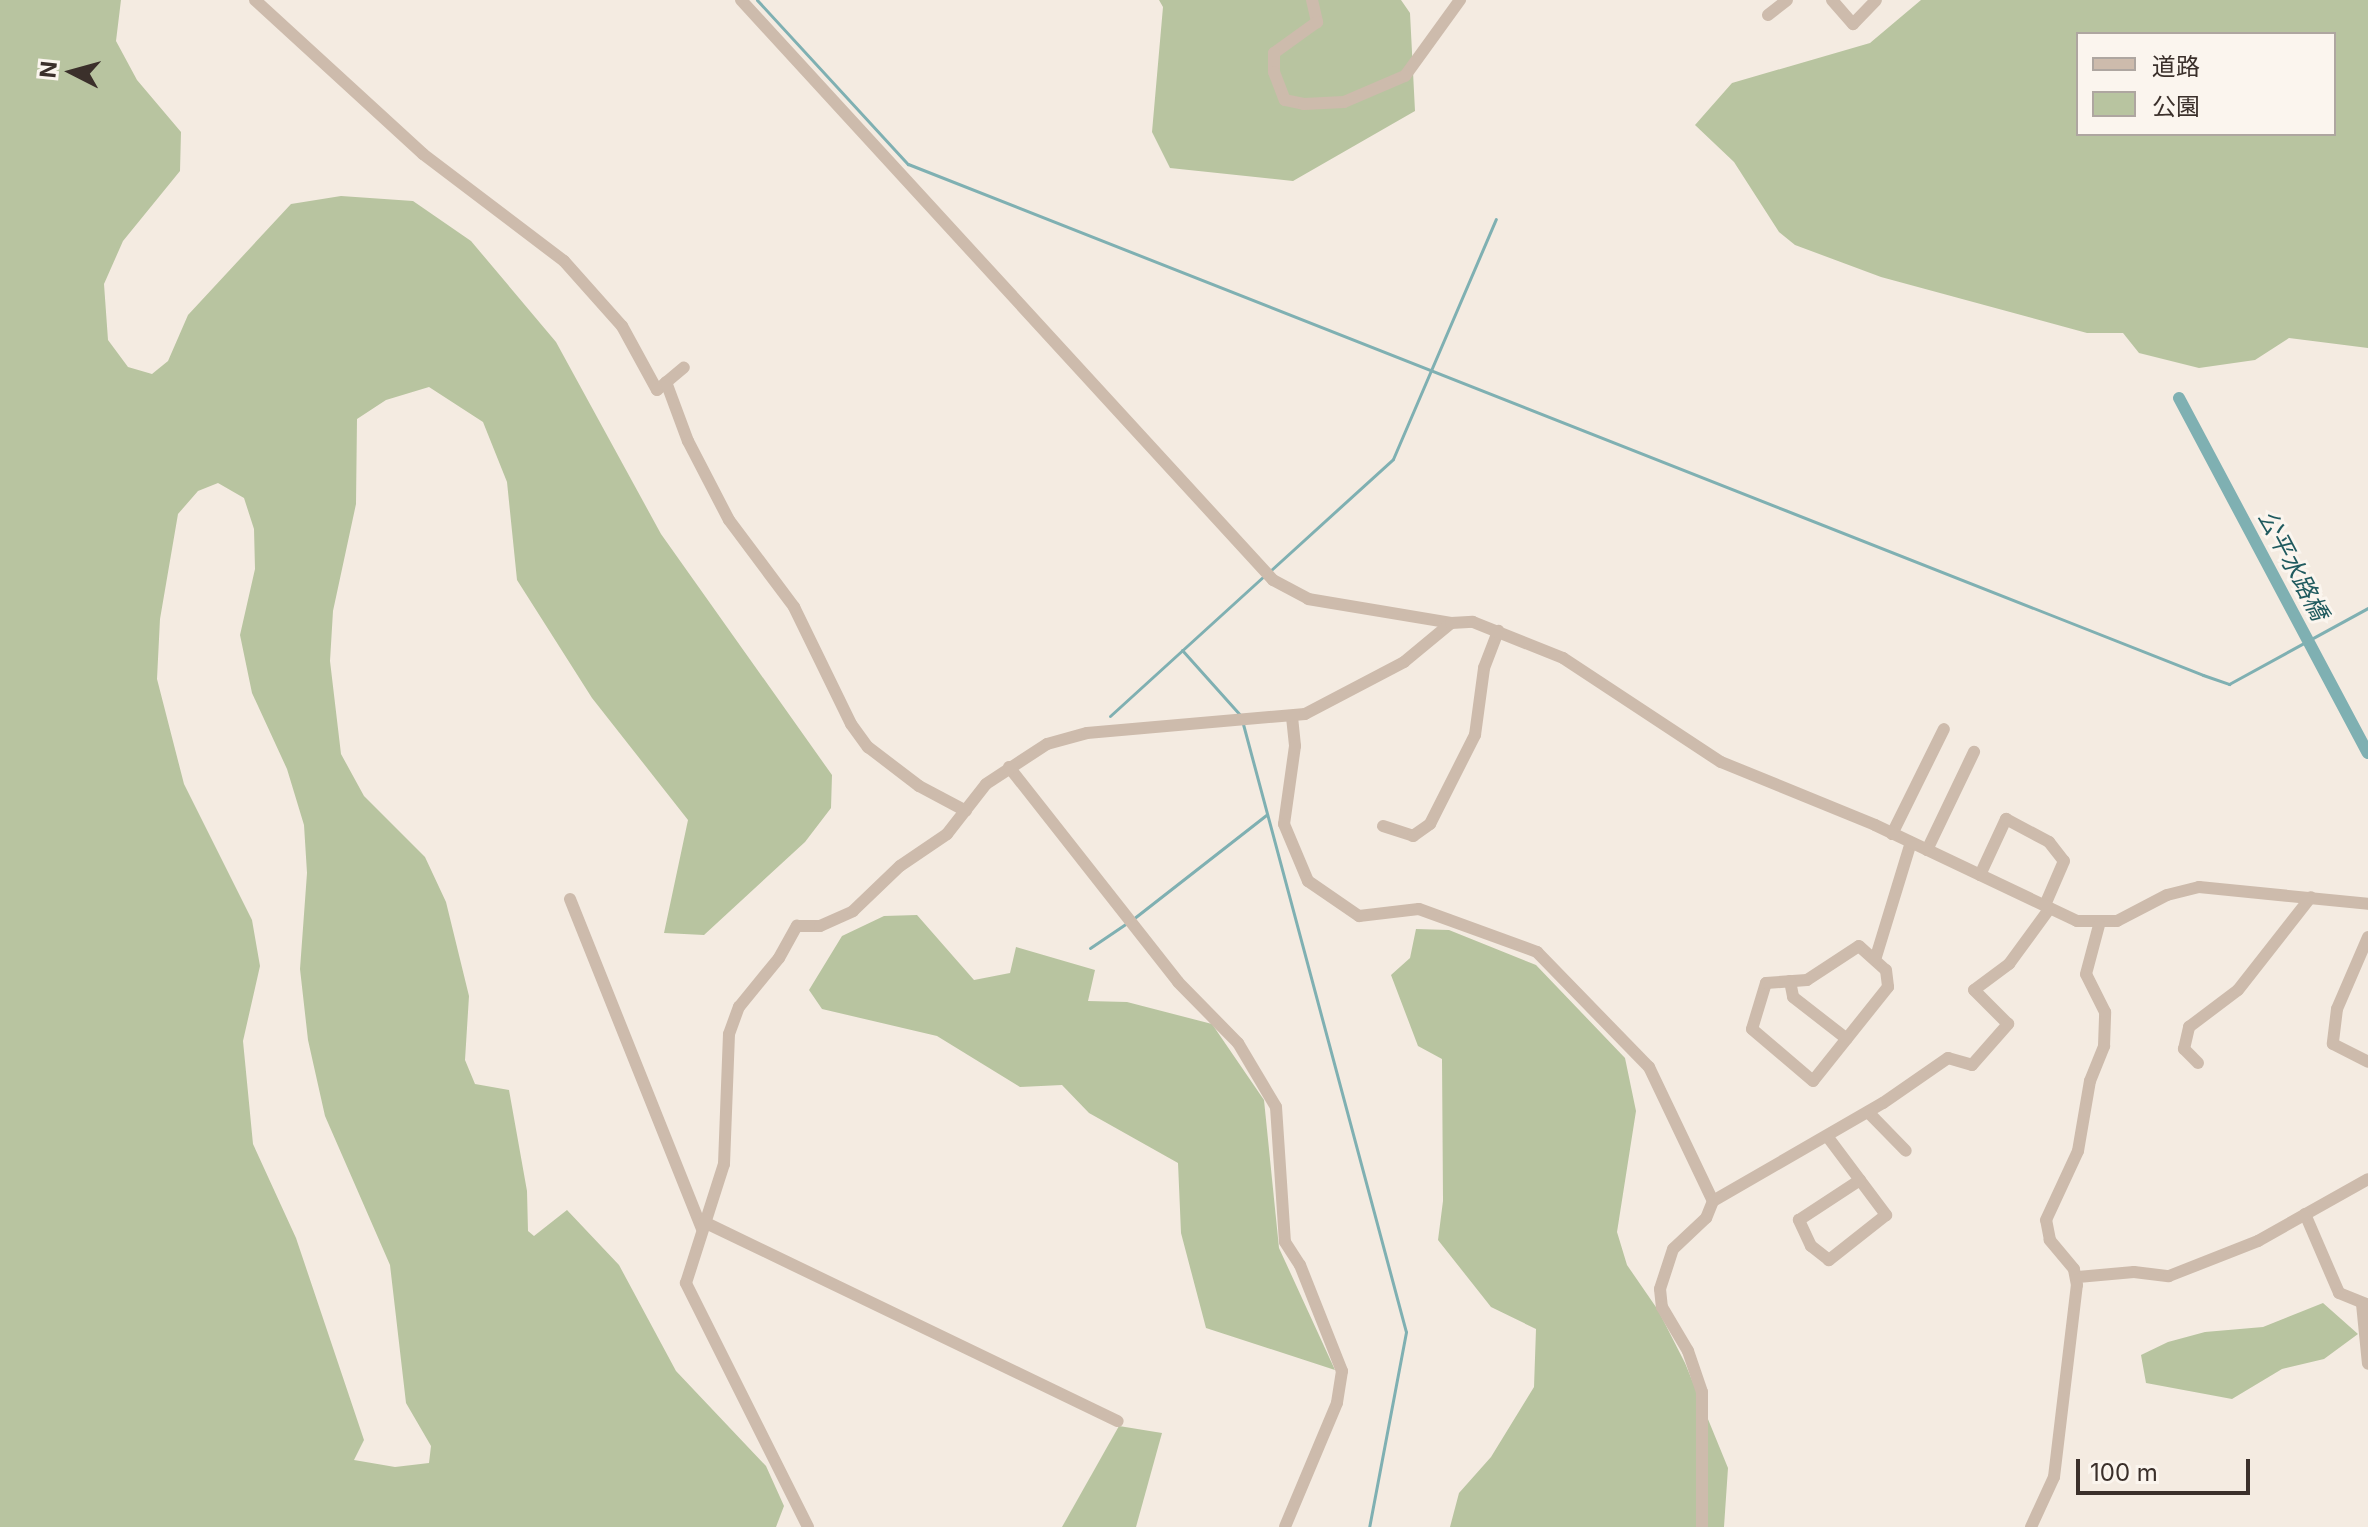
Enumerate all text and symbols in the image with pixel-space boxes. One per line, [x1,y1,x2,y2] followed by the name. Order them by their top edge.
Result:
[32,32,112,112] north arrow
[2076,32,2336,136] legend
[2152,52,2200,81] text: 道路
[34,60,62,79] text: N
[2152,92,2200,121] text: 公園
[2252,505,2334,625] water label: 公平水路橋
[2080,1443,2254,1493] scale bar
[2090,1458,2158,1487] text: 100 m

